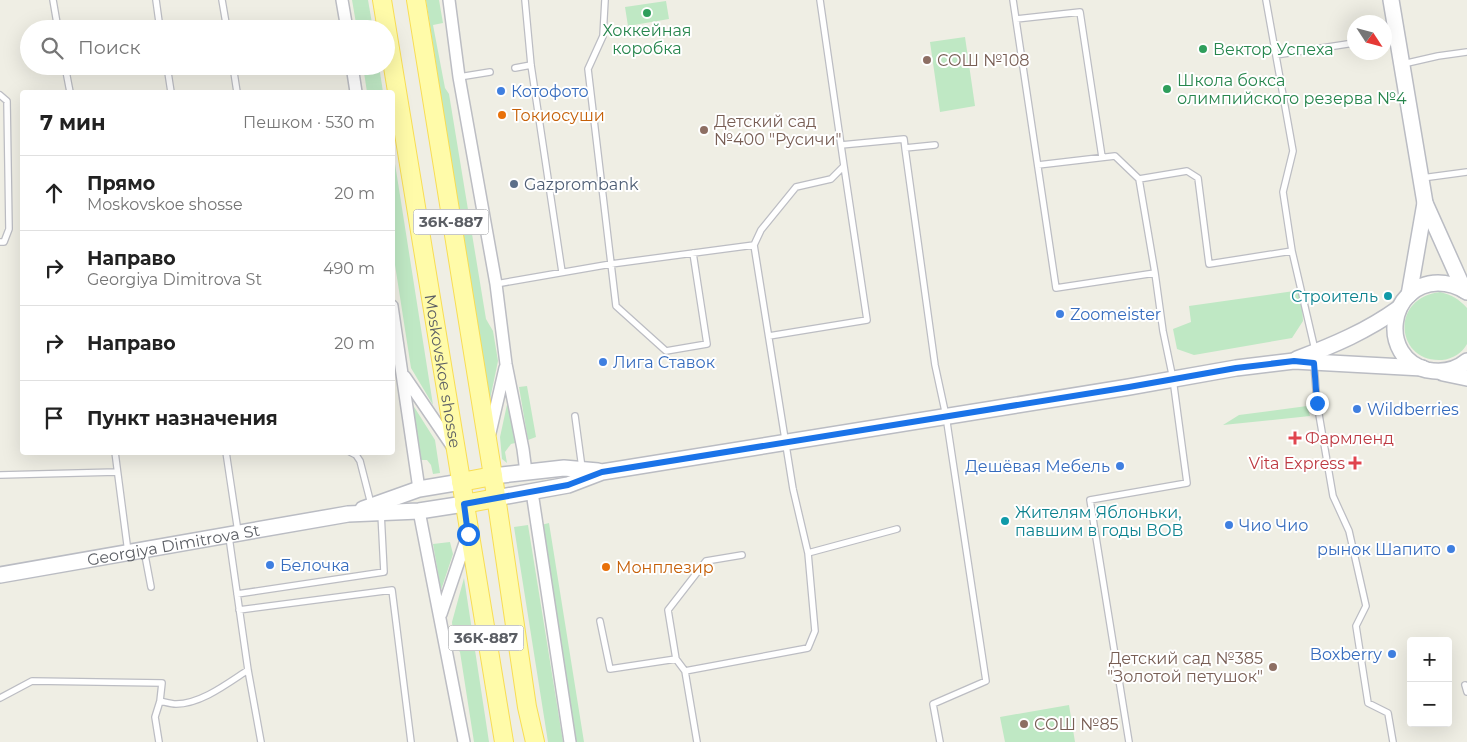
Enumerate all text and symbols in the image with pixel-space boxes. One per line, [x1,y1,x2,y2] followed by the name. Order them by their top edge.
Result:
[641,7,653,19] marker: Хоккейная коробка
[1347,15,1392,60] north arrow
[20,20,395,75] search box
[602,21,692,58] place label: Хоккейная коробка
[38,34,66,62] icon: search
[78,36,141,59] text: Поиск
[1213,40,1334,59] place label: Вектор Успеха
[1197,43,1209,55] marker: Вектор Успеха
[937,51,1029,70] place label: СОШ №108
[921,54,933,66] marker: СОШ №108
[1177,71,1407,108] place label: Школа бокса олимпийского резерва №4
[511,82,589,101] place label: Котофото
[1161,83,1173,95] marker: Школа бокса олимпийского резерва №4
[495,85,507,97] marker: Котофото
[512,106,605,125] place label: Токиосуши
[496,109,508,121] marker: Токиосуши
[40,110,106,135] text: 7 мин
[714,112,841,149] place label: Детский сад №400 "Русичи"
[243,113,375,132] text: Пешком · 530 m
[698,124,710,136] marker: Детский сад №400 "Русичи"
[87,172,155,195] text: Прямо
[524,175,639,194] place label: Gazprombank
[508,178,520,190] marker: Gazprombank
[40,179,68,207] icon: ahead
[334,184,375,203] text: 20 m
[87,195,243,214] text: Moskovskoe shosse
[414,210,488,234] road number: 36К-887
[87,247,176,270] text: Направо
[40,254,68,282] icon: right
[323,259,375,278] text: 490 m
[87,270,262,289] text: Georgiya Dimitrova St
[1291,287,1378,306] place label: Строитель
[1382,290,1394,302] marker: Строитель
[421,293,465,449] street label: Moskovskoe shosse
[1070,305,1161,324] place label: Zoomeister
[1054,308,1066,320] marker: Zoomeister
[40,329,68,357] icon: right
[87,332,176,355] text: Направо
[334,334,375,353] text: 20 m
[613,353,716,372] place label: Лига Ставок
[597,356,609,368] marker: Лига Ставок
[1306,392,1329,415] route end
[1367,400,1459,419] place label: Wildberries
[1351,403,1363,415] marker: Wildberries
[40,404,68,432] icon: arrive
[87,407,278,430] text: Пункт назначения
[1305,429,1394,448] place label: Фармленд
[1289,432,1301,444] marker: Фармленд
[1249,454,1345,473] place label: Vita Express
[965,457,1110,476] place label: Дешёвая Мебель
[1349,457,1361,469] marker: Vita Express
[1114,460,1126,472] marker: Дешёвая Мебель
[1015,503,1184,540] place label: Жителям Яблоньки, павшим в годы ВОВ
[999,515,1011,527] marker: Жителям Яблоньки, павшим в годы ВОВ
[1239,516,1308,535] place label: Чио Чио
[1223,519,1235,531] marker: Чио Чио
[86,521,262,570] street label: Georgiya Dimitrova St
[457,523,480,546] route start
[1317,540,1441,559] place label: рынок Шапито
[1445,543,1457,555] marker: рынок Шапито
[280,556,350,575] place label: Белочка
[616,558,714,577] place label: Монплезир
[264,559,276,571] marker: Белочка
[600,561,612,573] marker: Монплезир
[448,626,524,650] road number: 36К-887
[1407,637,1452,727] map controls
[1407,637,1452,682] button: +
[1310,645,1382,664] place label: Boxberry
[1386,648,1398,660] marker: Boxberry
[1107,649,1263,686] place label: Детский сад №385 "Золотой петушок"
[1267,661,1279,673] marker: Детский сад №385 "Золотой петушок"
[1407,682,1452,727] button: −
[1034,715,1119,734] place label: СОШ №85
[1018,718,1030,730] marker: СОШ №85

